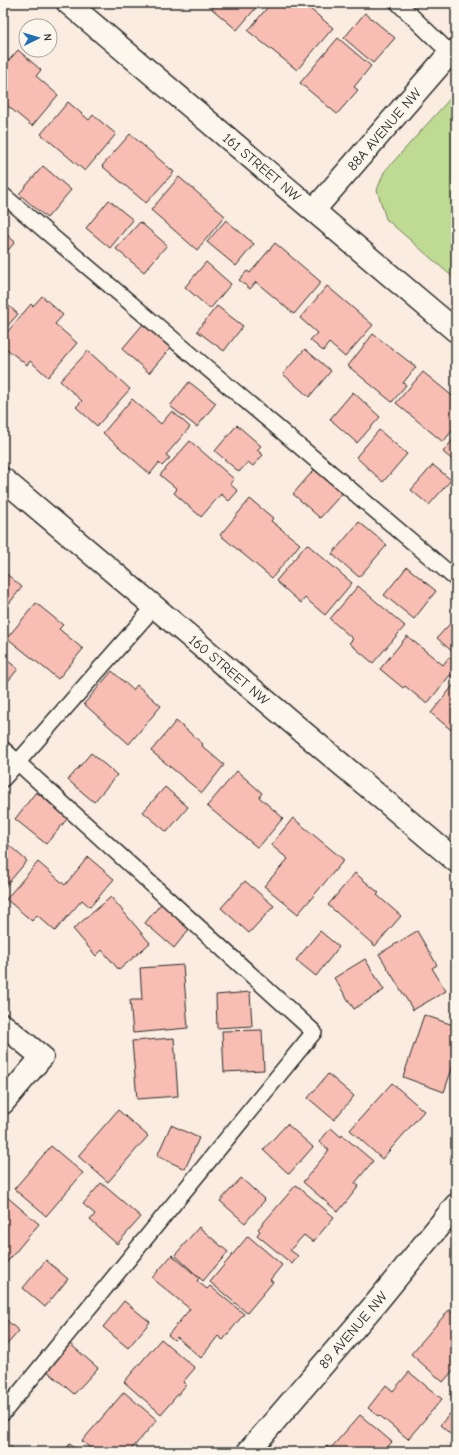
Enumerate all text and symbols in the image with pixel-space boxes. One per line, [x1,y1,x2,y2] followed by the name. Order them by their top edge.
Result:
[18,18,58,58] north arrow
[41,33,54,41] text: N
[344,84,425,174] street label: 88A AVENUE NW
[219,129,305,205] street label: 161 STREET NW
[186,631,274,709] street label: 160 STREET NW
[315,1287,391,1372] street label: 89 AVENUE NW

